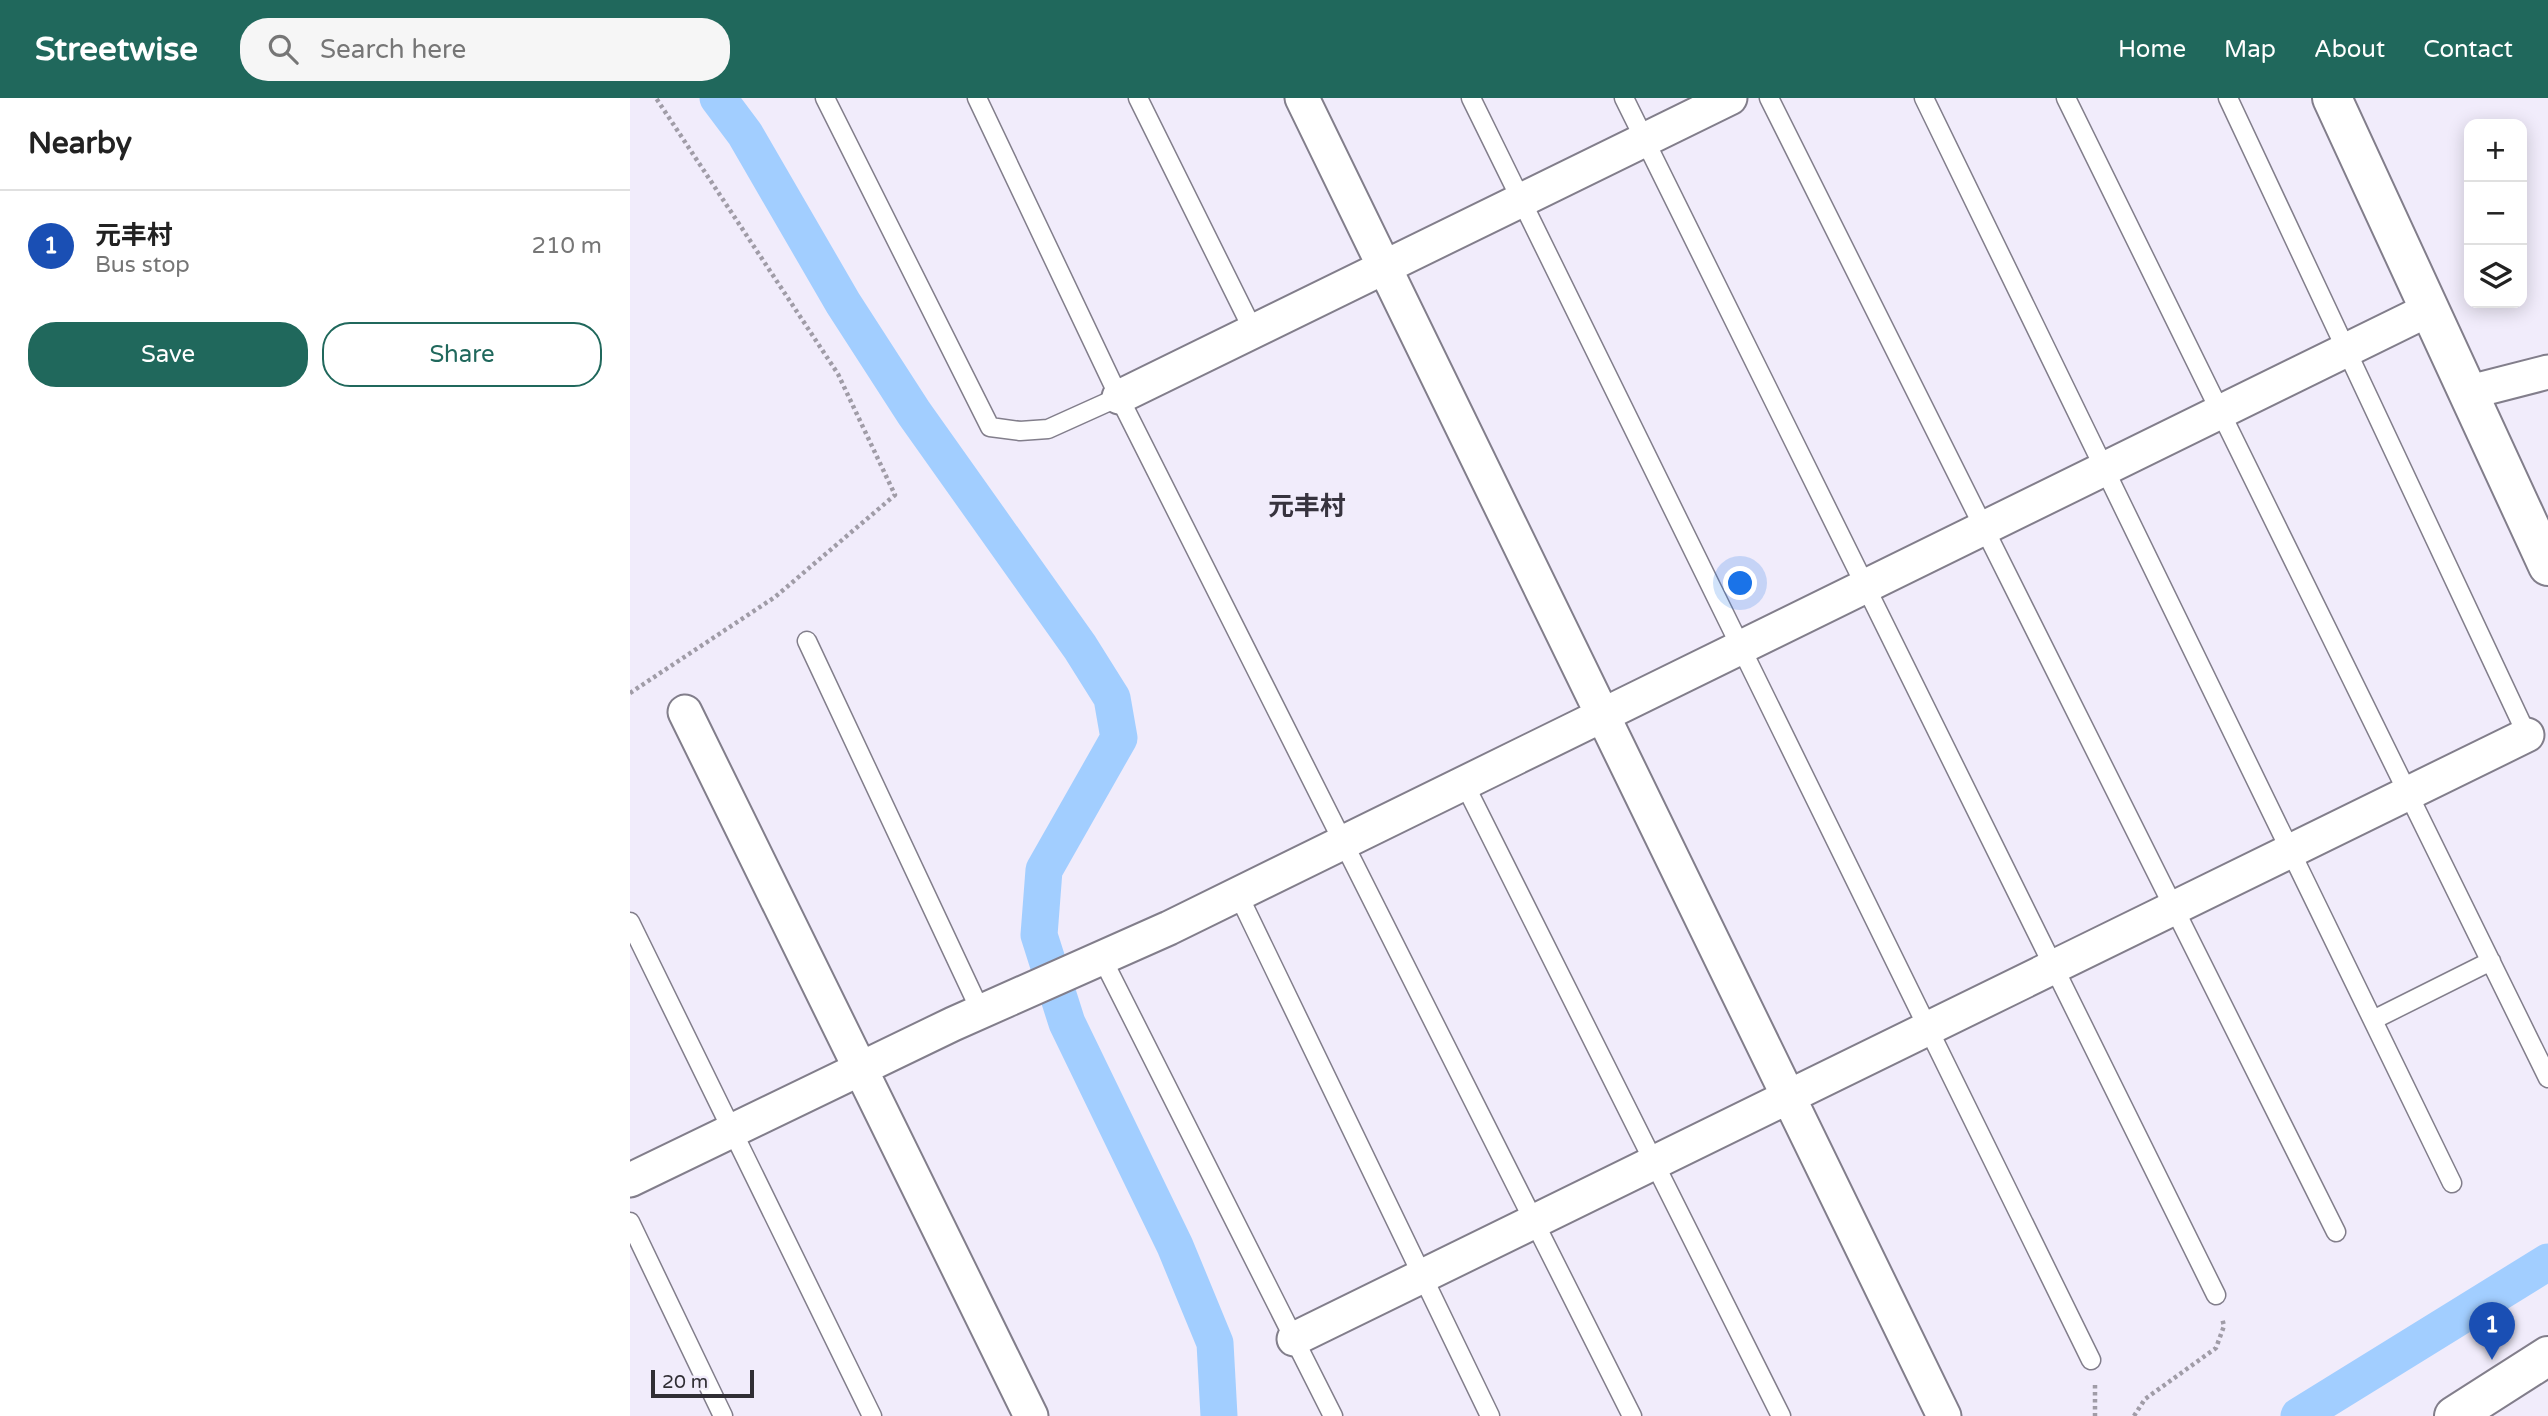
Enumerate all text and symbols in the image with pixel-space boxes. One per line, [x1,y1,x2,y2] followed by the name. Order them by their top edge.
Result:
[240,18,730,81] search box
[35,30,198,69] text: Streetwise
[264,30,302,68] icon: search
[320,34,466,65] text: Search here
[2118,35,2186,64] text: Home
[2224,35,2276,64] text: Map
[2314,35,2385,64] text: About
[2423,35,2513,64] text: Contact
[2464,119,2527,308] map controls
[2464,119,2527,182] button: +
[28,125,132,162] text: Nearby
[2464,182,2527,245] button: −
[95,220,173,251] text: 元丰村
[44,232,58,260] text: 1
[532,232,602,260] text: 210 m
[2464,245,2527,308] button: layers
[95,251,190,279] text: Bus stop
[28,322,308,387] button: Save
[322,322,602,387] button: Share
[1268,491,1346,522] district label: 元丰村
[1723,566,1757,600] your location
[2469,1302,2515,1360] pin: 1
[651,1367,754,1399] scale bar
[662,1371,708,1393] text: 20 m

